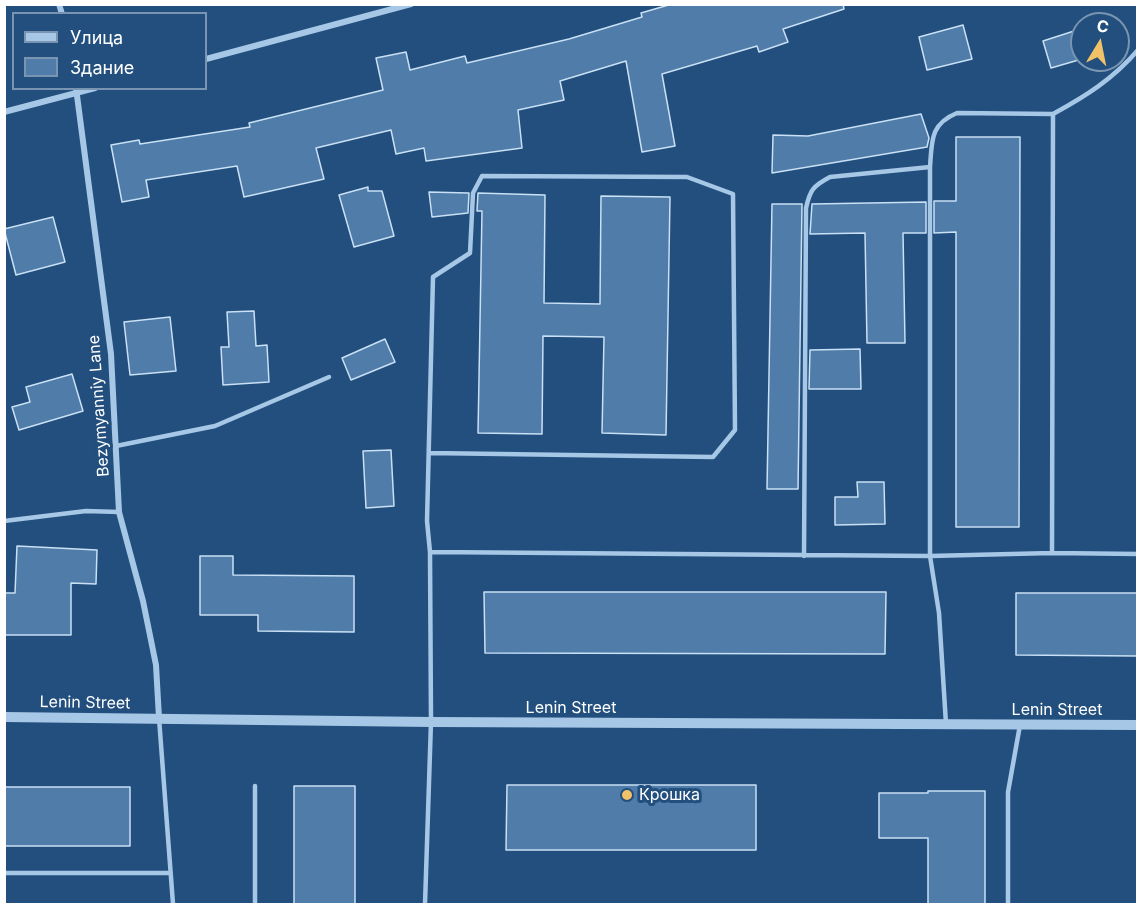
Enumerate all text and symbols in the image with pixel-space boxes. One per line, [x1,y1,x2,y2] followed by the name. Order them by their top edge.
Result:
[12,12,207,90] legend
[1070,12,1130,72] north arrow
[1095,15,1110,37] text: С
[70,27,123,48] text: Улица
[70,57,134,78] text: Здание
[84,334,114,478] street label: Bezymyanniy Lane
[39,693,131,713] street label: Lenin Street
[526,698,616,718] street label: Lenin Street
[1012,700,1102,720] street label: Lenin Street
[639,785,700,805] place label: Крошка
[620,788,634,802] marker: Крошка

